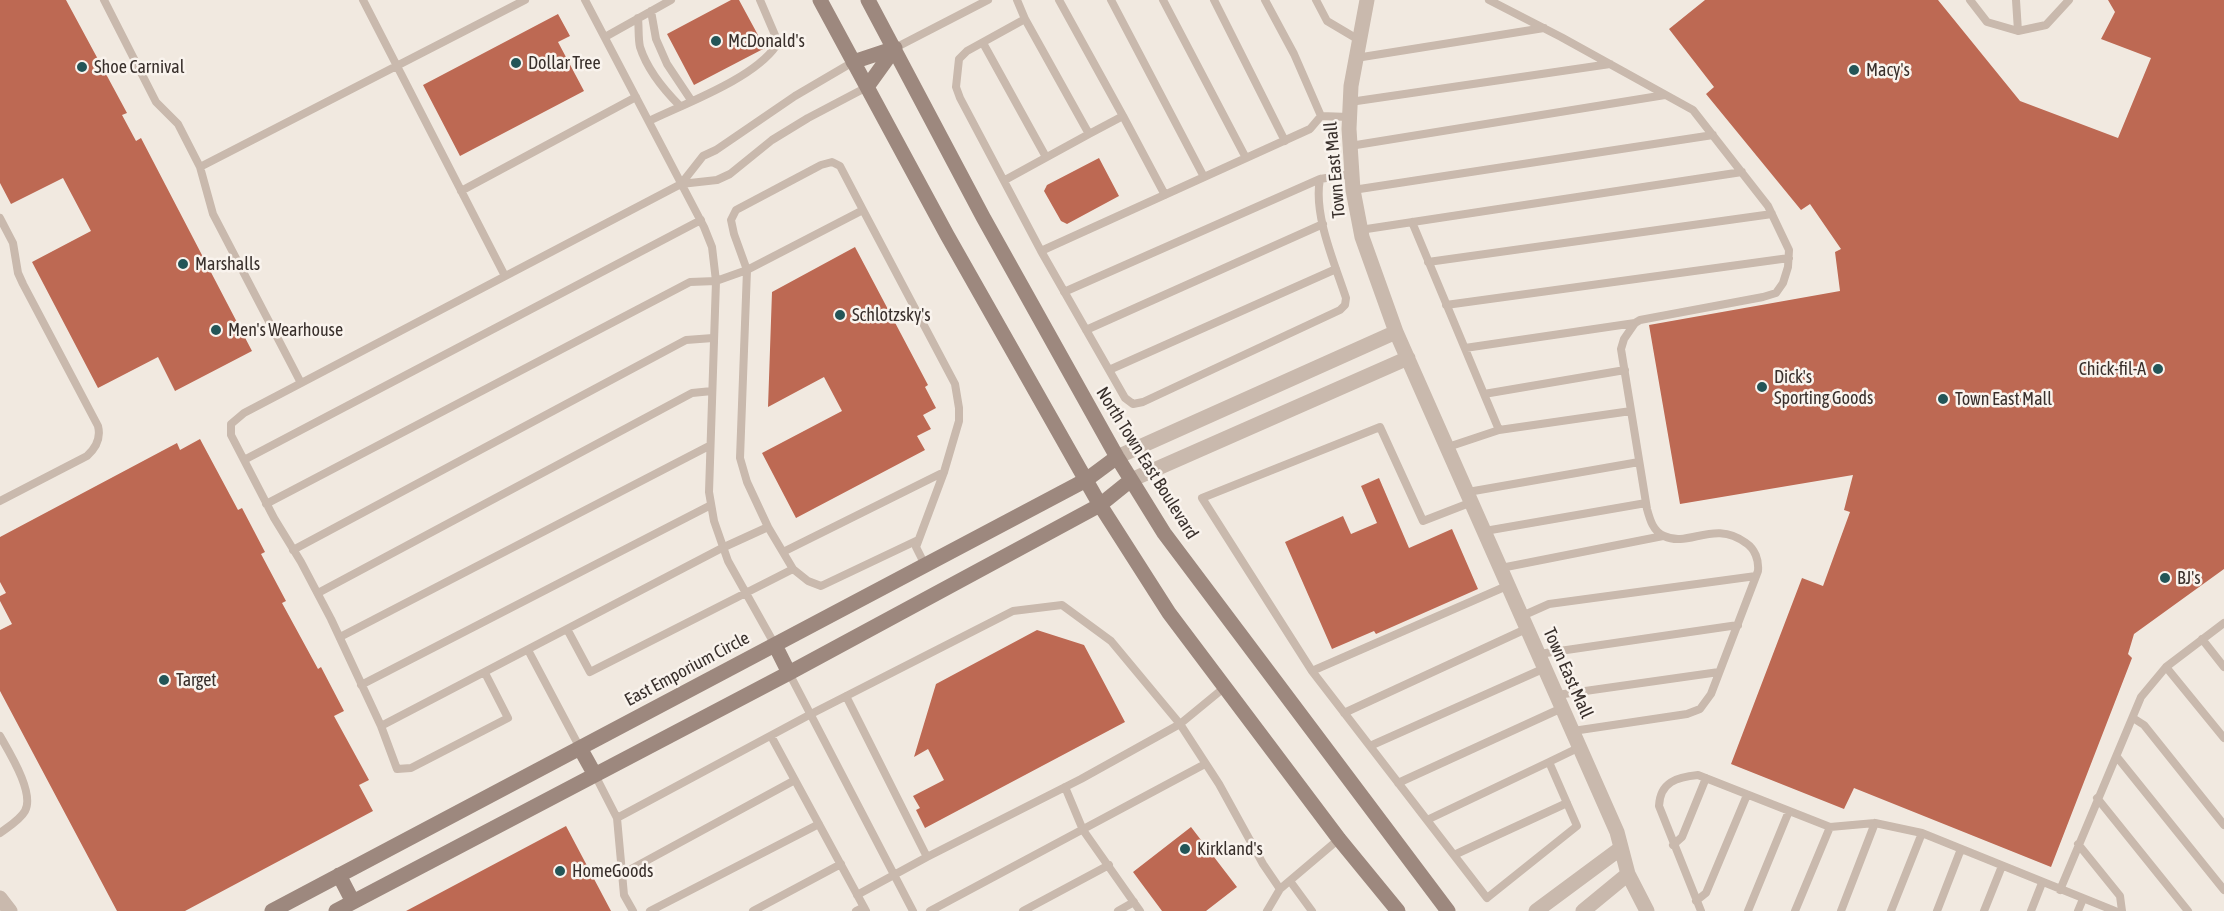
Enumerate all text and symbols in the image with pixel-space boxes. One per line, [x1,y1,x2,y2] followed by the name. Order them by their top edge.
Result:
[728,30,805,52] place label: McDonald's
[709,34,723,48] marker: McDonald's
[528,52,601,74] place label: Dollar Tree
[94,56,184,78] place label: Shoe Carnival
[509,56,523,70] marker: Dollar Tree
[1866,59,1910,81] place label: Macy's
[75,60,89,74] marker: Shoe Carnival
[1847,63,1861,77] marker: Macy's
[1320,121,1350,219] street label: Town East Mall
[195,253,260,275] place label: Marshalls
[176,257,190,271] marker: Marshalls
[852,304,931,326] place label: Schlotzsky's
[833,308,847,322] marker: Schlotzsky's
[228,319,343,341] place label: Men's Wearhouse
[209,323,223,337] marker: Men's Wearhouse
[2079,358,2146,380] place label: Chick-fil-A
[2151,362,2165,376] marker: Chick-fil-A
[1774,366,1873,409] place label: Dick's Sporting Goods
[1755,380,1769,394] marker: Dick's Sporting Goods
[1091,383,1203,543] street label: North Town East Boulevard
[1955,388,2052,410] place label: Town East Mall
[1936,392,1950,406] marker: Town East Mall
[2177,567,2201,589] place label: BJ's
[2158,571,2172,585] marker: BJ's
[1538,624,1598,722] street label: Town East Mall
[621,627,753,711] street label: East Emporium Circle
[176,669,217,691] place label: Target
[157,673,171,687] marker: Target
[1197,838,1263,860] place label: Kirkland's
[1178,842,1192,856] marker: Kirkland's
[572,860,653,882] place label: HomeGoods
[553,864,567,878] marker: HomeGoods

